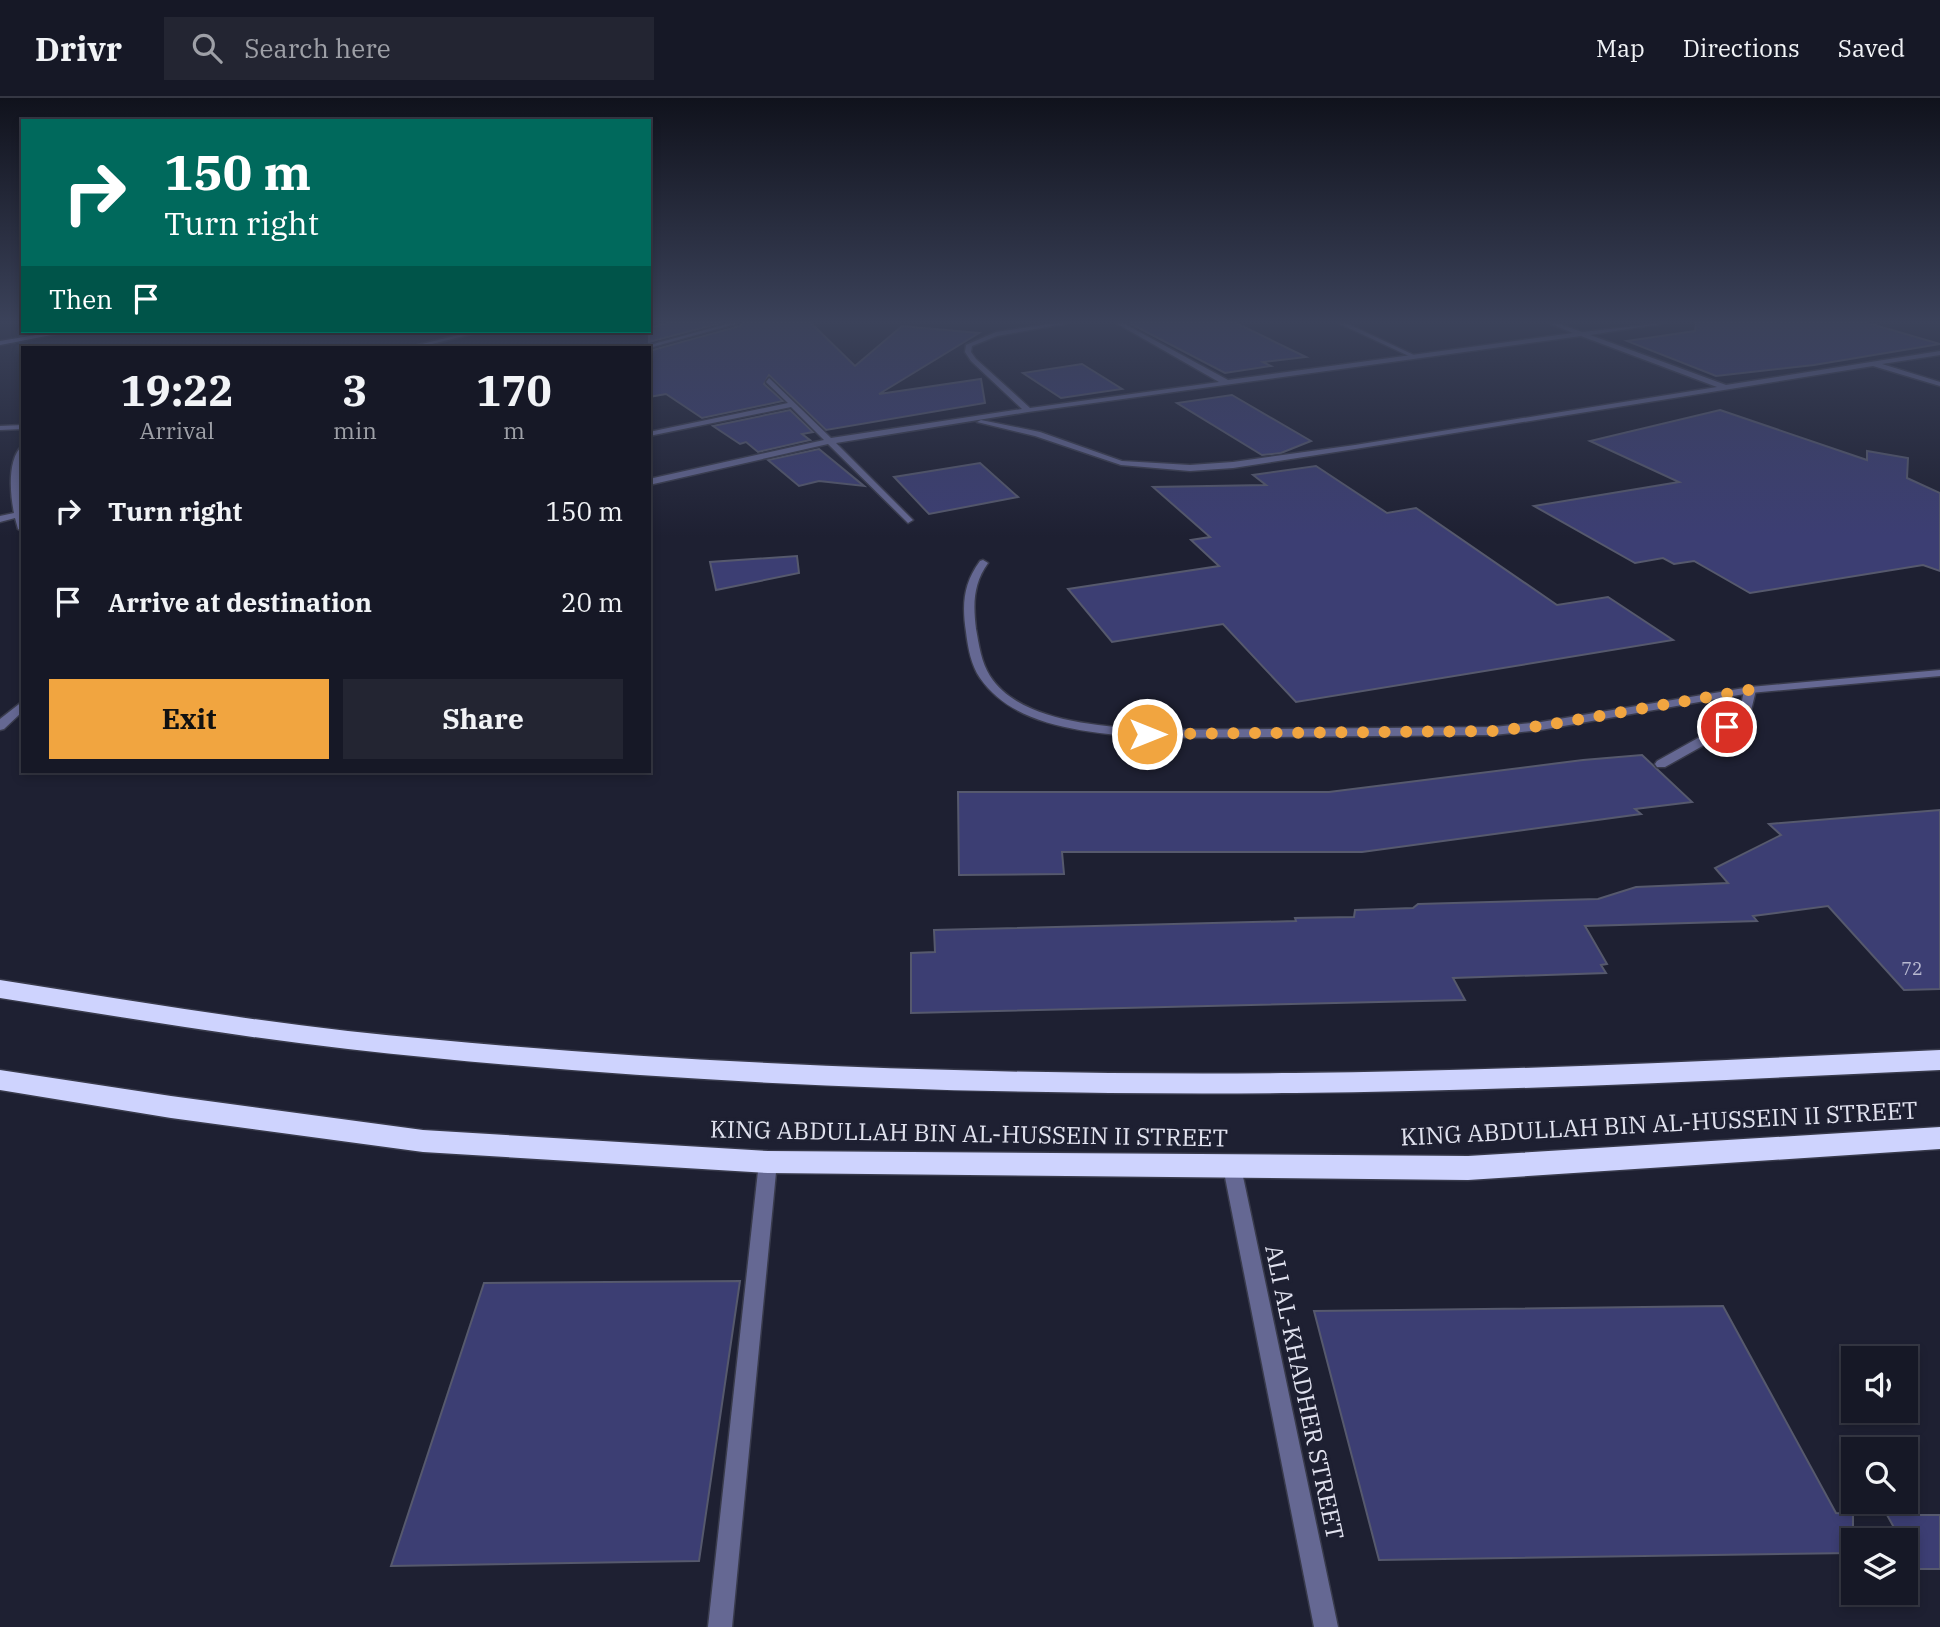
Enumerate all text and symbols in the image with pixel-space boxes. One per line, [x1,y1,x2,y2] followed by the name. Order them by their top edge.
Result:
[164,17,654,80] search box
[35,27,122,70] text: Drivr
[188,29,226,67] icon: search
[244,31,391,65] text: Search here
[1596,32,1645,64] text: Map
[1683,32,1800,64] text: Directions
[1838,32,1905,64] text: Saved
[164,140,311,203] text: 150 m
[49,147,140,238] icon: right
[164,202,319,244] text: Turn right
[127,280,165,318] icon: arrive
[49,282,113,316] text: Then
[120,363,234,418] text: 19:22
[342,363,368,418] text: 3
[476,363,552,418] text: 170
[140,415,214,445] text: Arrival
[333,415,377,445] text: min
[503,415,525,445] text: m
[49,492,87,530] icon: right
[108,494,242,528] text: Turn right
[545,494,623,528] text: 150 m
[49,583,87,621] icon: arrive
[108,585,372,619] text: Arrive at destination
[561,585,623,619] text: 20 m
[49,679,329,759] button: Exit
[343,679,623,759] button: Share
[1110,697,1184,771] position arrow
[1697,697,1757,757] pin
[1708,708,1746,746] icon: arrive
[1901,957,1923,980] house number: 72
[1399,1093,1919,1153] street label: KING ABDULLAH BIN AL-HUSSEIN II STREET
[710,1112,1228,1154] street label: KING ABDULLAH BIN AL-HUSSEIN II STREET
[1258,1241,1352,1543] street label: ALI AL-KHADHER STREET
[1841,1346,1918,1605] map controls
[1841,1346,1918,1423] button: sound
[1841,1437,1918,1514] button: search
[1841,1528,1918,1605] button: layers

